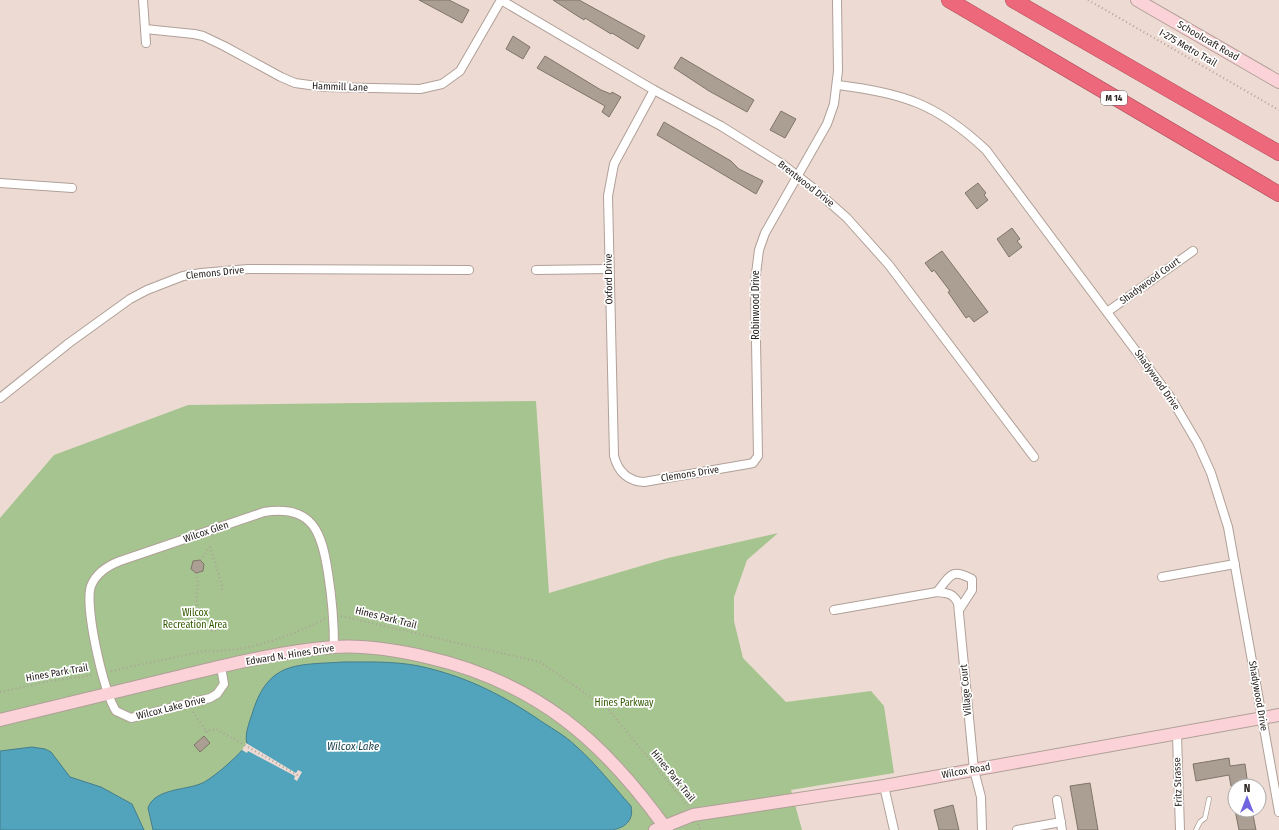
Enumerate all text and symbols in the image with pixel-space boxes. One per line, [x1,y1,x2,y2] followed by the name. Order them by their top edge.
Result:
[1175,18,1241,64] street label: Schoolcraft Road
[1157,27,1219,70] street label: I-275 Metro Trail
[312,80,368,94] street label: Hammill Lane
[1101,91,1127,105] road number: M 14
[775,158,837,210] street label: Brentwood Drive
[603,253,615,305] street label: Oxford Drive
[1117,255,1183,307] street label: Shadywood Court
[185,264,245,282] street label: Clemons Drive
[750,270,762,340] street label: Robinwood Drive
[1132,348,1182,413] street label: Shadywood Drive
[660,463,720,485] street label: Clemons Drive
[182,519,230,545] street label: Wilcox Glen
[354,605,418,632] street label: Hines Park Trail
[163,607,227,631] park label: Wilcox Recreation Area
[245,642,335,668] street label: Edward N. Hines Drive
[1246,660,1270,732] street label: Shadywood Drive
[25,662,89,684] street label: Hines Park Trail
[958,663,974,716] street label: Village Court
[135,694,207,722] street label: Wilcox Lake Drive
[595,697,654,709] park label: Hines Parkway
[327,740,379,753] water label: Wilcox Lake
[648,748,698,805] street label: Hines Park Trail
[1171,757,1185,807] street label: Fritz Strasse
[941,761,991,781] street label: Wilcox Road
[1227,778,1267,818] north arrow
[1244,782,1250,795] text: N

